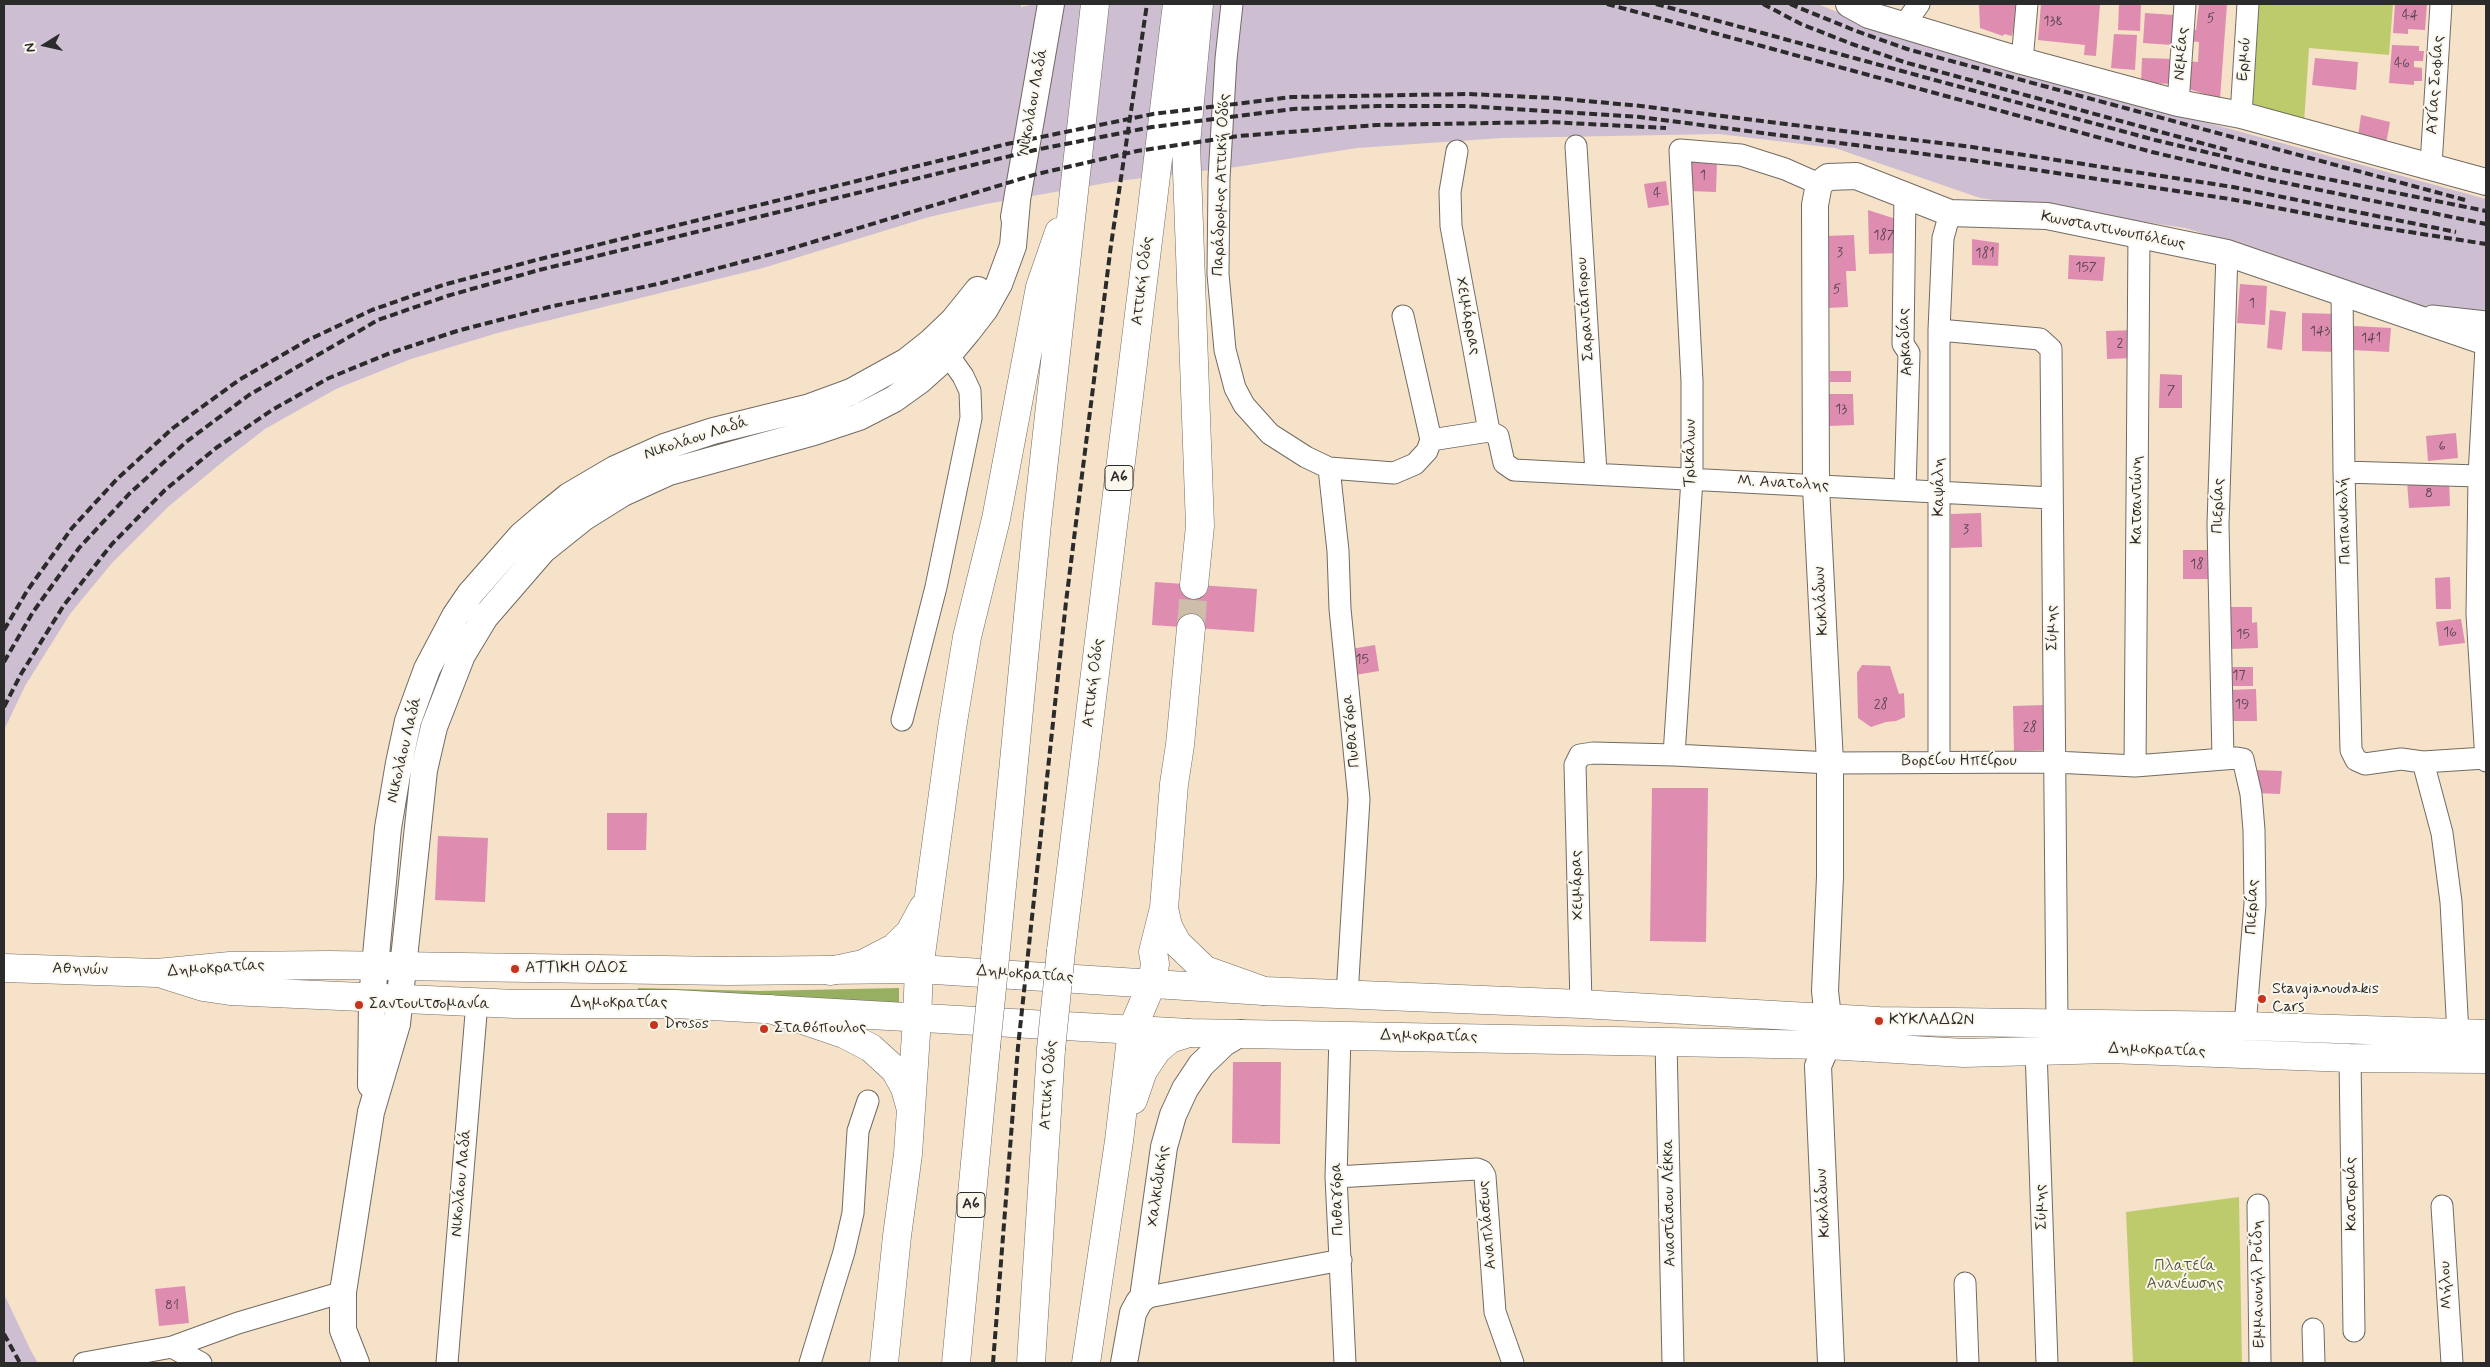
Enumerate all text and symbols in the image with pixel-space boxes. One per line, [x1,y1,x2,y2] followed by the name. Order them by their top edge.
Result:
[2402,8,2418,24] house number: 44
[2207,11,2215,27] house number: 5
[2043,14,2063,30] house number: 138
[20,20,70,70] north arrow
[2171,27,2193,81] street label: Νεμέας
[2423,35,2449,135] street label: Αγίας Σοφίας
[2234,36,2256,82] street label: Ερμού
[21,41,40,54] text: N
[1015,47,1053,157] street label: Νικολάου Λαδά
[2394,56,2410,72] house number: 46
[1209,93,1235,277] street label: Παράδρομος Αττική Οδός
[1700,168,1706,184] house number: 1
[1653,186,1661,202] house number: 4
[2039,208,2187,254] street label: Κωνσταντινουπόλεως
[1873,228,1895,244] house number: 187
[1128,235,1158,327] street label: Αττική Οδός
[1837,245,1843,261] house number: 3
[1975,246,1995,262] house number: 181
[1573,256,1599,362] street label: Σαραντάπορου
[2075,260,2097,276] house number: 157
[1450,275,1484,357] street label: Χειμάρρας
[1833,282,1841,298] house number: 5
[2249,296,2255,312] house number: 1
[1895,307,1917,377] street label: Αρκαδίας
[2310,324,2330,340] house number: 143
[2361,331,2381,347] house number: 141
[2117,336,2123,352] house number: 2
[2167,383,2175,399] house number: 7
[1835,402,1847,418] house number: 13
[642,413,750,465] street label: Νικολάου Λαδά
[1681,419,1701,487] street label: Τρικάλων
[2438,439,2446,455] house number: 6
[2128,456,2148,544] street label: Κατσαντώνη
[1930,458,1950,516] street label: Καψάλη
[1105,466,1133,490] road number: Α6
[1737,472,1829,496] street label: Μ. Ανατολης
[2334,477,2356,565] street label: Παπανικολή
[2209,478,2229,534] street label: Πιερίας
[2425,486,2433,502] house number: 8
[1963,522,1969,538] house number: 3
[2190,557,2204,573] house number: 18
[1811,566,1833,636] street label: Κυκλάδων
[2043,605,2063,651] street label: Σύμης
[2443,625,2457,641] house number: 16
[2236,627,2250,643] house number: 15
[1079,637,1109,729] street label: Αττική Οδός
[1355,652,1369,668] house number: 15
[2232,668,2246,684] house number: 17
[1339,693,1365,769] street label: Πυθαγόρα
[383,695,427,805] street label: Νικολάου Λαδά
[1874,697,1888,713] house number: 28
[2235,697,2249,713] house number: 19
[2023,720,2037,736] house number: 28
[1901,752,2017,772] street label: Βορείου Ηπείρου
[1567,850,1589,920] street label: Χειμάρας
[2242,879,2264,935] street label: Πιερίας
[167,956,265,982] street label: Δημοκρατίας
[52,959,108,981] street label: Αθηνών
[525,959,628,979] place label: ΑΤΤΙΚΗ ΟΔΟΣ
[976,962,1074,988] street label: Δημοκρατίας
[509,963,521,975] marker: ΑΤΤΙΚΗ ΟΔΟΣ
[2272,980,2379,1018] place label: Stavgianoudakis Cars
[2256,993,2268,1005] marker: Stavgianoudakis Cars
[570,994,668,1014] street label: Δημοκρατίας
[369,995,490,1015] place label: Σαντουιτσομανία
[353,999,365,1011] marker: Σαντουιτσομανία
[1889,1011,1974,1031] place label: ΚΥΚΛΑΔΩΝ
[664,1015,709,1035] place label: Drosos
[1873,1015,1885,1027] marker: ΚΥΚΛΑΔΩΝ
[648,1019,660,1031] marker: Drosos
[774,1019,866,1039] place label: Σταθόπουλος
[758,1023,770,1035] marker: Σταθόπουλος
[1380,1027,1478,1047] street label: Δημοκρατίας
[1036,1040,1062,1130] street label: Αττική Οδός
[2108,1040,2206,1062] street label: Δημοκρατίας
[448,1128,476,1238] street label: Νικολάου Λαδά
[1659,1139,1681,1267] street label: Αναστάσιου Λέκκα
[1144,1144,1174,1228] street label: Χαλκιδικής
[2342,1157,2362,1231] street label: Καστοριάς
[1327,1162,1349,1236] street label: Πυθαγόρα
[1813,1168,1835,1238] street label: Κυκλάδων
[1475,1180,1501,1270] street label: Αναπλάσεως
[2032,1184,2052,1230] street label: Σύμης
[957,1192,985,1218] road number: Α6
[2248,1220,2270,1348] street label: Εμμανουήλ Ροΐδη
[2147,1257,2223,1295] park label: Πλατεία Ανανέωσης
[2436,1260,2458,1310] street label: Μήλου
[165,1298,179,1314] house number: 81

